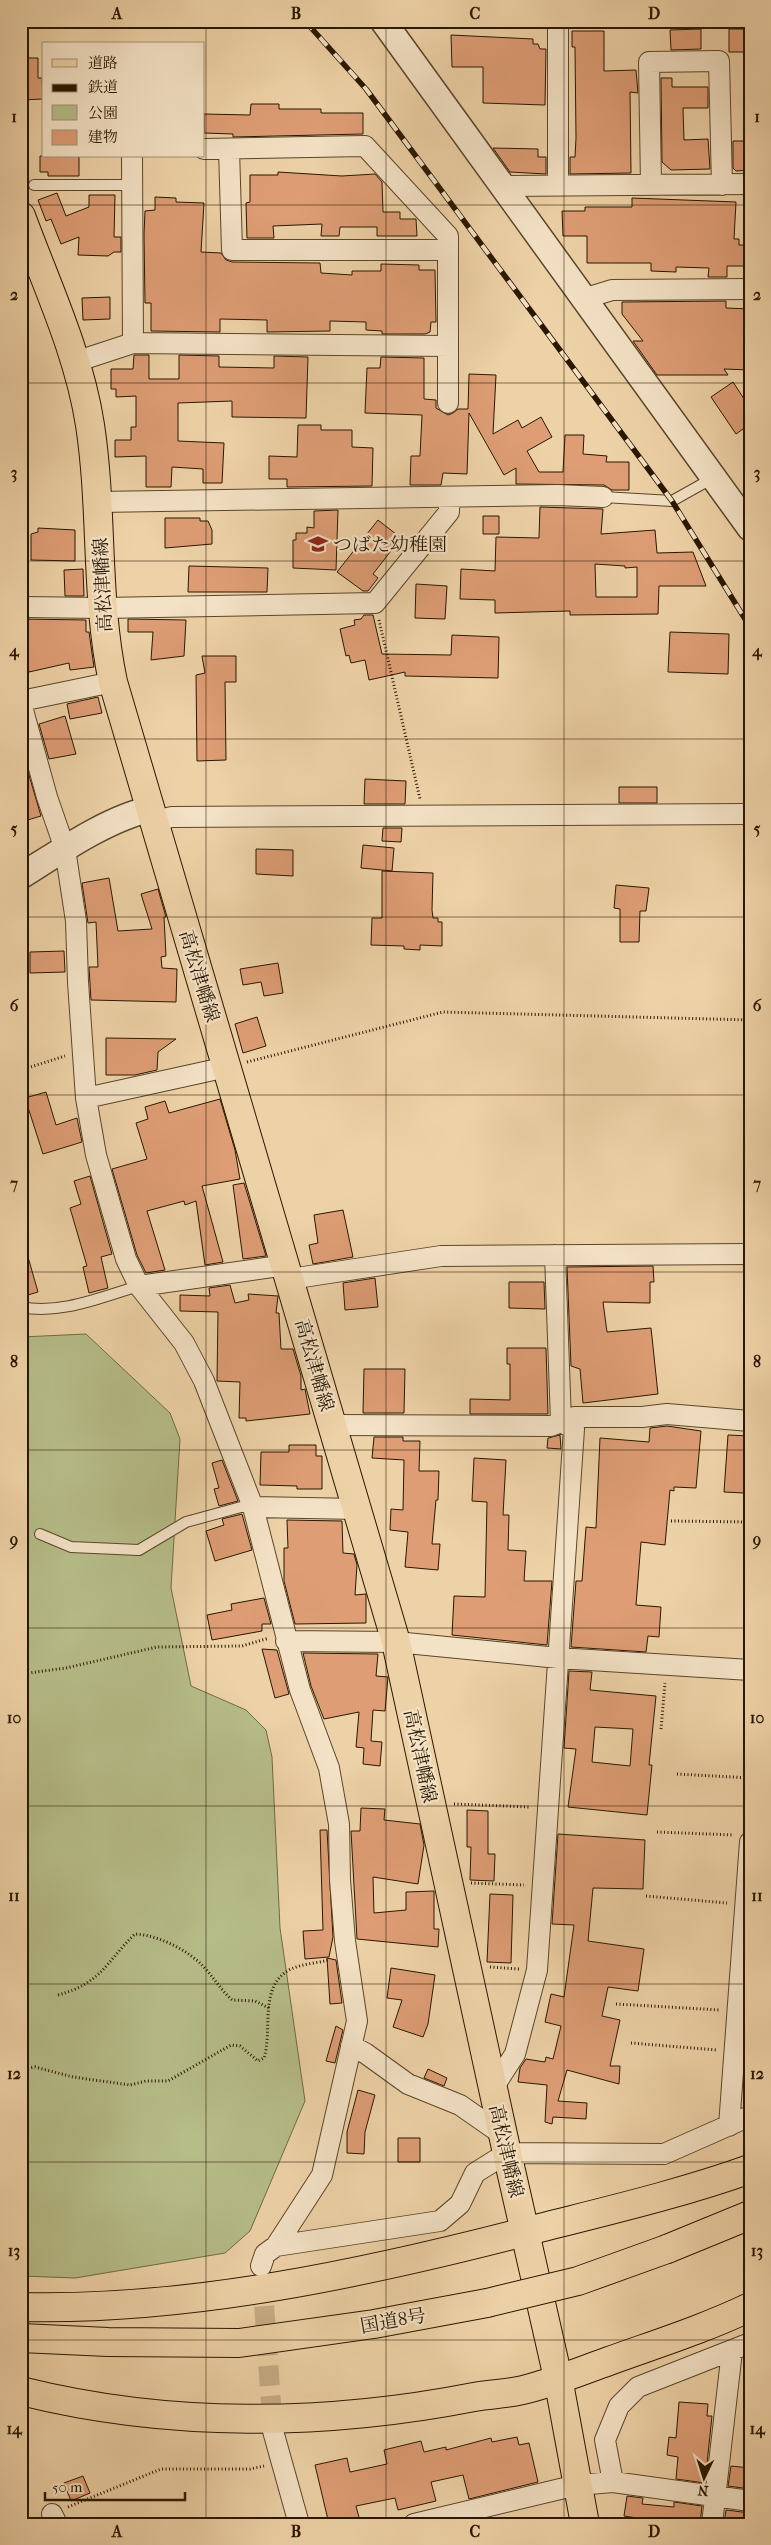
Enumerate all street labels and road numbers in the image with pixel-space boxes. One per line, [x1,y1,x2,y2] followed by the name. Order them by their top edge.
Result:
[90,537,116,633] street label: 高松津幡線
[175,928,223,1025] street label: 高松津幡線
[290,1317,338,1414] street label: 高松津幡線
[399,1707,441,1805] street label: 高松津幡線
[485,2102,527,2200] street label: 高松津幡線
[358,2304,428,2338] street label: 国道8号

